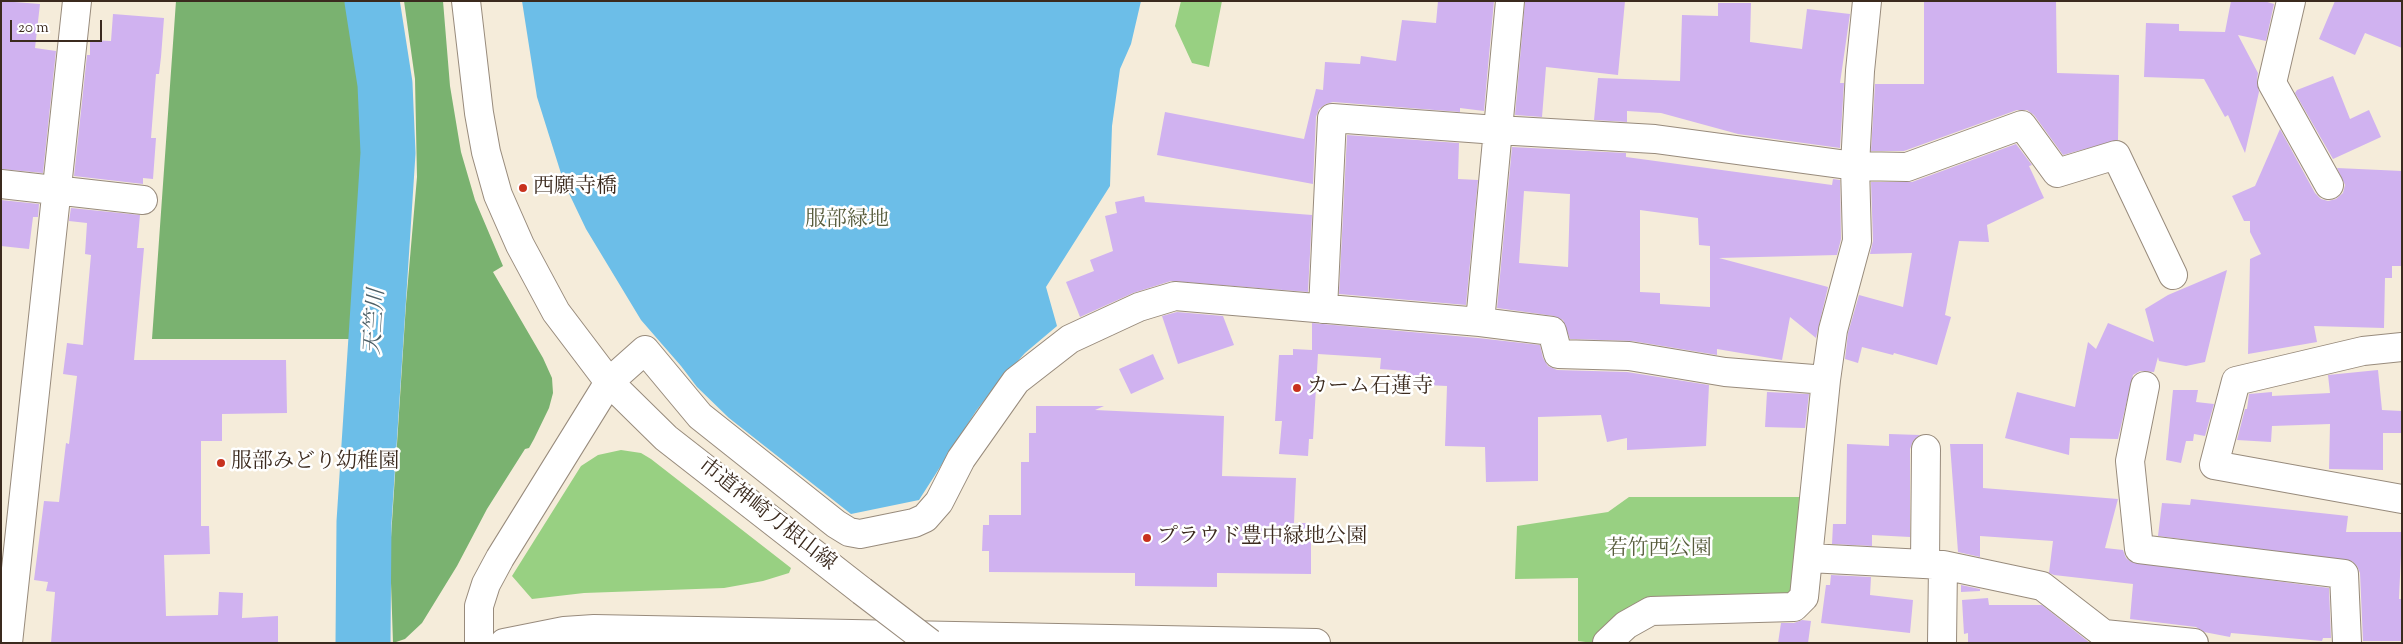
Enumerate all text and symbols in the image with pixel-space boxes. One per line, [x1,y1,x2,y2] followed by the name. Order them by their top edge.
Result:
[12,10,105,42] scale bar
[18,18,49,39] text: 20 m
[533,175,617,201] place label: 西願寺橋
[517,182,529,194] marker: 西願寺橋
[805,208,889,234] park label: 服部緑地
[362,288,392,356] water label: 天竺川
[1307,375,1433,401] place label: カーム石蓮寺
[1291,382,1303,394] marker: カーム石蓮寺
[231,450,399,476] place label: 服部みどり幼稚園
[692,454,840,578] street label: 市道神崎刀根山線
[215,457,227,469] marker: 服部みどり幼稚園
[1157,525,1367,551] place label: プラウド豊中緑地公園
[1141,532,1153,544] marker: プラウド豊中緑地公園
[1607,537,1711,563] park label: 若竹西公園

